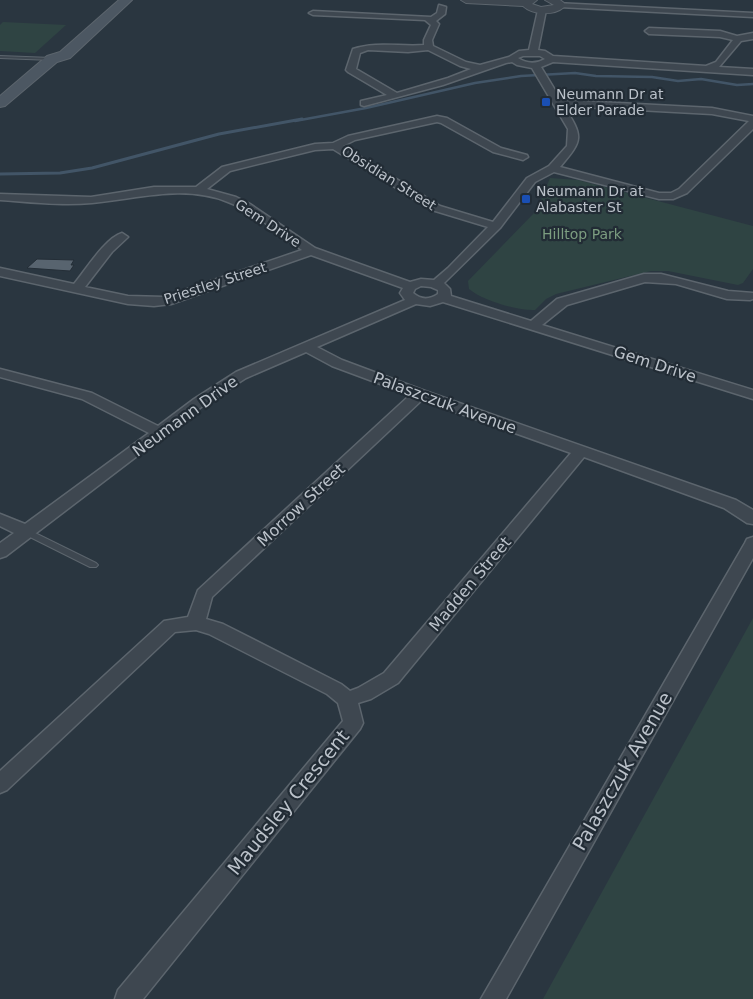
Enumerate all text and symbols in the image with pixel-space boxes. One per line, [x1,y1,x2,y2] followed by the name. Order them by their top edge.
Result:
[556,86,664,118] place label: Neumann Dr at Elder Parade
[540,96,552,108] marker: Neumann Dr at Elder Parade
[339,143,440,214] street label: Obsidian Street
[536,183,644,215] place label: Neumann Dr at Alabaster St
[520,193,532,205] marker: Neumann Dr at Alabaster St
[232,196,304,250] street label: Gem Drive
[542,226,623,242] park label: Hilltop Park
[162,259,269,307] street label: Priestley Street
[611,342,699,386] street label: Gem Drive
[371,368,519,438] street label: Palaszczuk Avenue
[129,371,241,461] street label: Neumann Drive
[253,460,349,550] street label: Morrow Street
[425,533,515,635] street label: Madden Street
[568,688,676,854] street label: Palaszczuk Avenue
[223,725,353,879] street label: Maudsley Crescent

